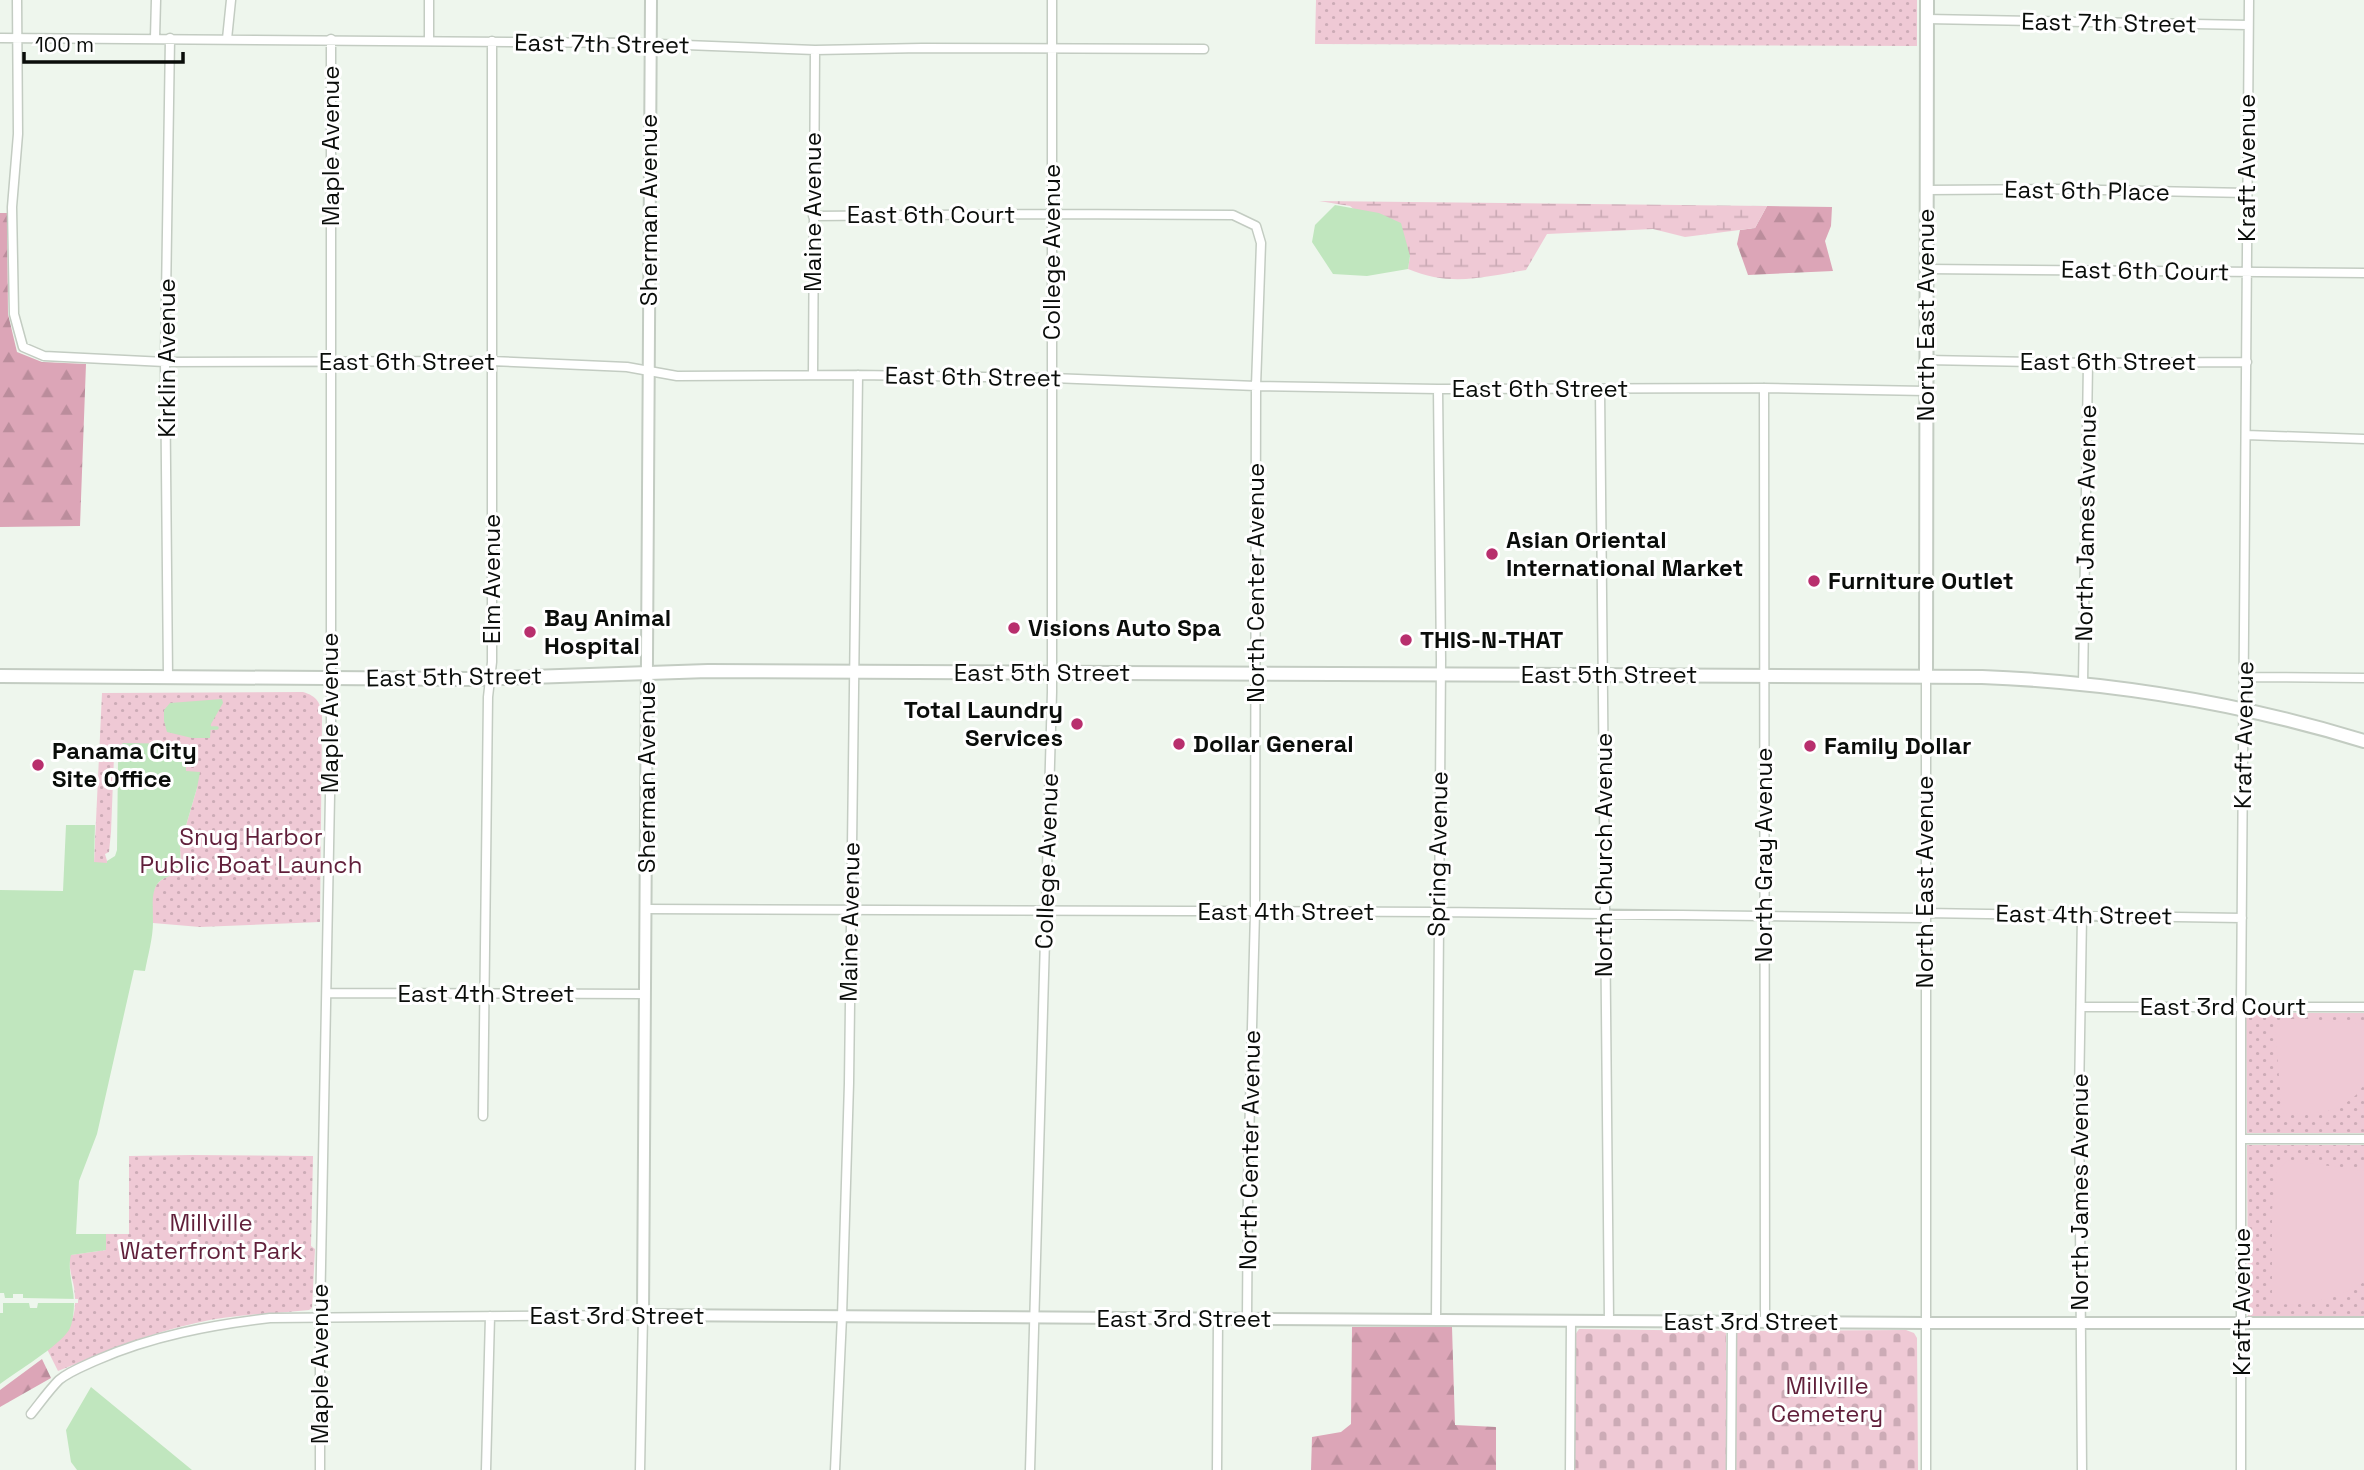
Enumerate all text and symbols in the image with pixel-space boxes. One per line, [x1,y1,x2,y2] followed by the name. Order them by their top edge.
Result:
[2021,5,2197,40] street label: East 7th Street
[24,21,184,65] scale bar
[514,26,690,61] street label: East 7th Street
[35,31,94,58] text: 100 m
[315,66,346,226] street label: Maple Avenue
[2231,94,2262,242] street label: Kraft Avenue
[633,114,664,306] street label: Sherman Avenue
[797,132,828,292] street label: Maine Avenue
[1036,164,1067,340] street label: College Avenue
[2004,174,2170,207] street label: East 6th Place
[847,199,1015,230] street label: East 6th Court
[1910,209,1941,421] street label: North East Avenue
[2061,254,2229,287] street label: East 6th Court
[151,278,182,438] street label: Kirklin Avenue
[319,346,495,377] street label: East 6th Street
[2020,346,2196,377] street label: East 6th Street
[884,359,1062,394] street label: East 6th Street
[1452,373,1628,404] street label: East 6th Street
[2068,404,2103,642] street label: North James Avenue
[1240,463,1271,703] street label: North Center Avenue
[476,514,507,644] street label: Elm Avenue
[1506,524,1743,583] place label: Asian Oriental International Market
[1484,546,1500,562] marker: Asian Oriental International Market
[1828,565,2014,596] place label: Furniture Outlet
[1806,573,1822,589] marker: Furniture Outlet
[544,602,671,661] place label: Bay Animal Hospital
[1028,612,1221,643] place label: Visions Auto Spa
[1006,620,1022,636] marker: Visions Auto Spa
[522,624,538,640] marker: Bay Animal Hospital
[1420,624,1563,655] place label: THIS-N-THAT
[1398,632,1414,648] marker: THIS-N-THAT
[314,633,345,793] street label: Maple Avenue
[954,657,1130,688] street label: East 5th Street
[366,659,542,694] street label: East 5th Street
[1521,659,1697,690] street label: East 5th Street
[2227,661,2260,809] street label: Kraft Avenue
[631,681,662,873] street label: Sherman Avenue
[904,694,1063,753] place label: Total Laundry Services
[1069,716,1085,732] marker: Total Laundry Services
[1193,728,1354,759] place label: Dollar General
[1824,730,1971,761] place label: Family Dollar
[1588,733,1619,977] street label: North Church Avenue
[52,735,197,794] place label: Panama City Site Office
[1171,736,1187,752] marker: Dollar General
[1802,738,1818,754] marker: Family Dollar
[1748,747,1779,963] street label: North Gray Avenue
[30,757,46,773] marker: Panama City Site Office
[1421,771,1454,937] street label: Spring Avenue
[1028,772,1065,950] street label: College Avenue
[1909,776,1940,988] street label: North East Avenue
[140,821,362,880] park label: Snug Harbor Public Boat Launch
[833,842,866,1002] street label: Maine Avenue
[1197,896,1375,927] street label: East 4th Street
[1995,897,2173,932] street label: East 4th Street
[397,978,575,1009] street label: East 4th Street
[2140,991,2306,1022] street label: East 3rd Court
[1232,1030,1267,1270] street label: North Center Avenue
[2064,1073,2095,1311] street label: North James Avenue
[119,1207,303,1266] park label: Millville Waterfront Park
[2226,1228,2257,1376] street label: Kraft Avenue
[304,1284,335,1444] street label: Maple Avenue
[530,1300,704,1331] street label: East 3rd Street
[1097,1303,1271,1334] street label: East 3rd Street
[1664,1306,1838,1337] street label: East 3rd Street
[1771,1370,1883,1429] park label: Millville Cemetery

